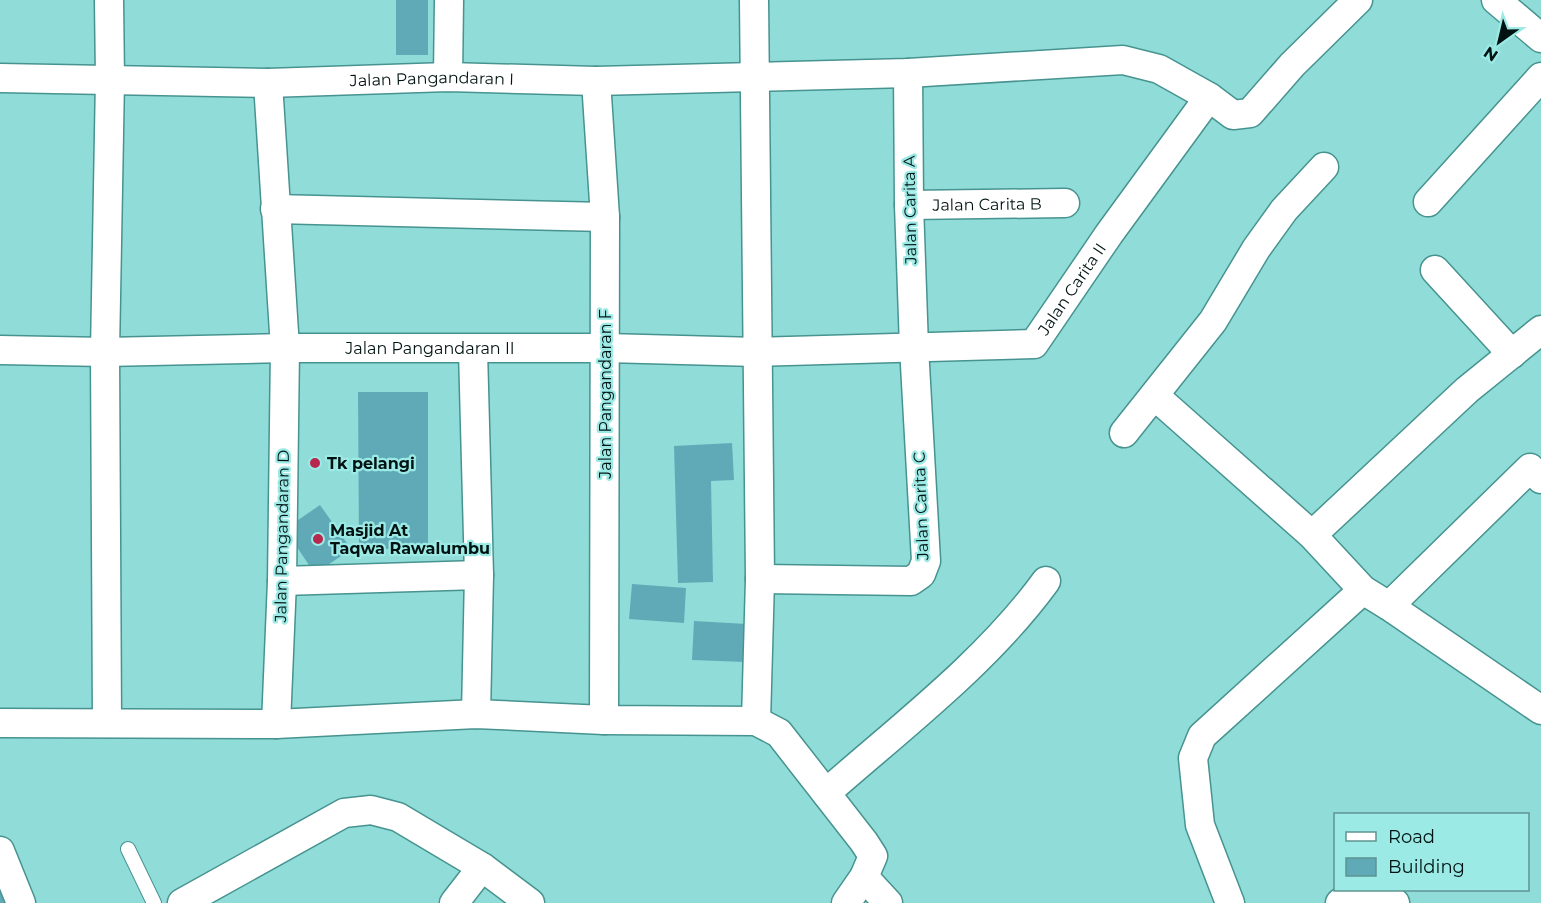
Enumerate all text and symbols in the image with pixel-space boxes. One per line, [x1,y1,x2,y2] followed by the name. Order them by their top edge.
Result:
[1469,12,1529,72] north arrow
[1480,43,1502,66] text: N
[348,67,514,90] street label: Jalan Pangandaran I
[900,155,920,265] street label: Jalan Carita A
[931,194,1042,214] street label: Jalan Carita B
[1033,239,1110,339] street label: Jalan Carita II
[596,309,615,480] street label: Jalan Pangandaran F
[344,339,515,358] street label: Jalan Pangandaran II
[271,450,293,623] street label: Jalan Pangandaran D
[910,451,932,562] street label: Jalan Carita C
[327,454,415,473] place label: Tk pelangi
[308,456,322,470] marker: Tk pelangi
[330,521,490,558] place label: Masjid At Taqwa Rawalumbu
[311,532,325,546] marker: Masjid At Taqwa Rawalumbu
[1334,813,1529,891] legend
[1388,826,1435,848] text: Road
[1388,856,1465,878] text: Building

